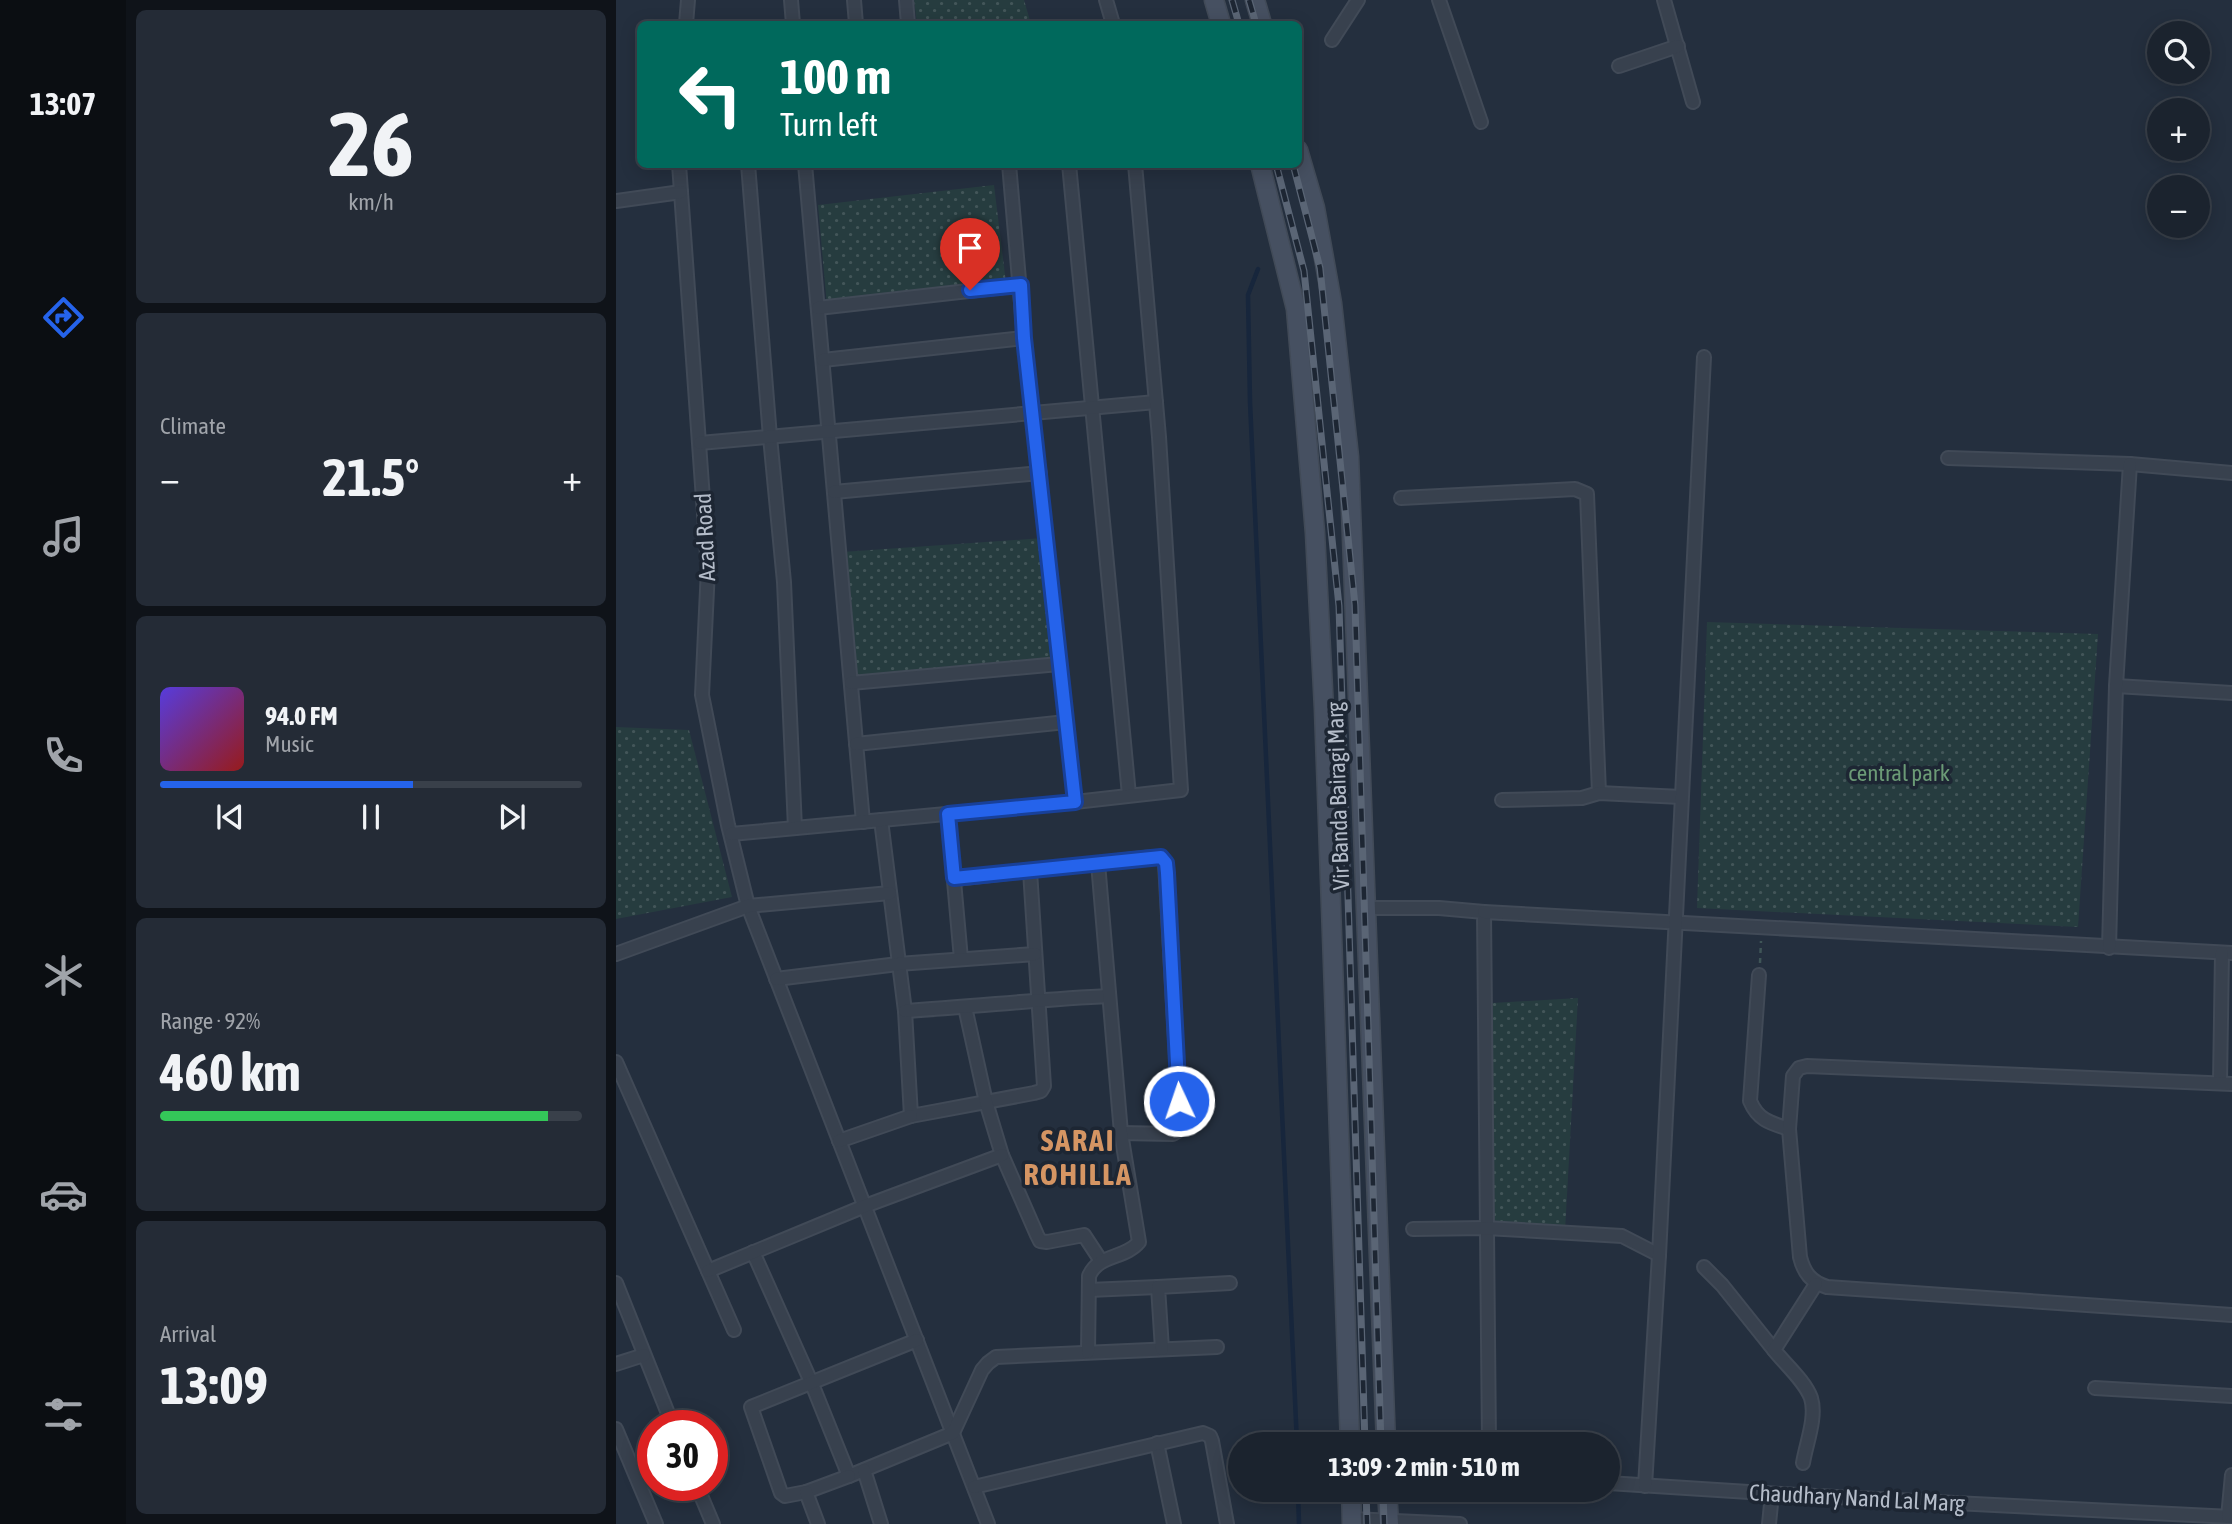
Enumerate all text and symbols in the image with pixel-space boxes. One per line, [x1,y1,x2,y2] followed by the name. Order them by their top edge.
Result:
[2147,21,2210,238] map controls
[2147,21,2210,84] button: search
[780,48,891,104] text: 100 m
[665,49,756,140] icon: left
[30,85,96,122] text: 13:07
[328,91,414,195] text: 26
[2147,98,2210,161] button: +
[780,106,878,143] text: Turn left
[2147,175,2210,238] button: −
[348,189,394,215] text: km/h
[940,218,1000,290] pin
[951,229,989,267] icon: arrive
[39,293,88,342] icon: directions
[160,413,226,439] text: Climate
[323,447,419,507] text: 21.5°
[160,456,180,499] text: −
[562,456,582,499] text: +
[690,492,720,582] street label: Azad Road
[39,512,88,561] icon: music
[265,701,338,731] text: 94.0 FM
[1322,701,1354,891] street label: Vir Banda Bairagi Marg
[39,731,88,780] icon: phone
[265,731,313,757] text: Music
[1848,760,1950,786] park label: central park
[211,798,249,836] icon: previous
[352,798,390,836] icon: pause
[493,798,531,836] icon: next
[39,951,88,1000] icon: climate
[160,1008,260,1034] text: Range · 92%
[160,1042,301,1102] text: 460 km
[1142,1064,1216,1138] position arrow
[1023,1123,1133,1191] district label: SARAI ROHILLA
[39,1170,88,1219] icon: car
[160,1321,216,1347] text: Arrival
[160,1355,268,1415] text: 13:09
[39,1390,88,1439] icon: filters
[637,1410,728,1501] speed limit sign: 30
[1328,1452,1520,1482] text: 13:09 · 2 min · 510 m
[1749,1479,1966,1517] street label: Chaudhary Nand Lal Marg

